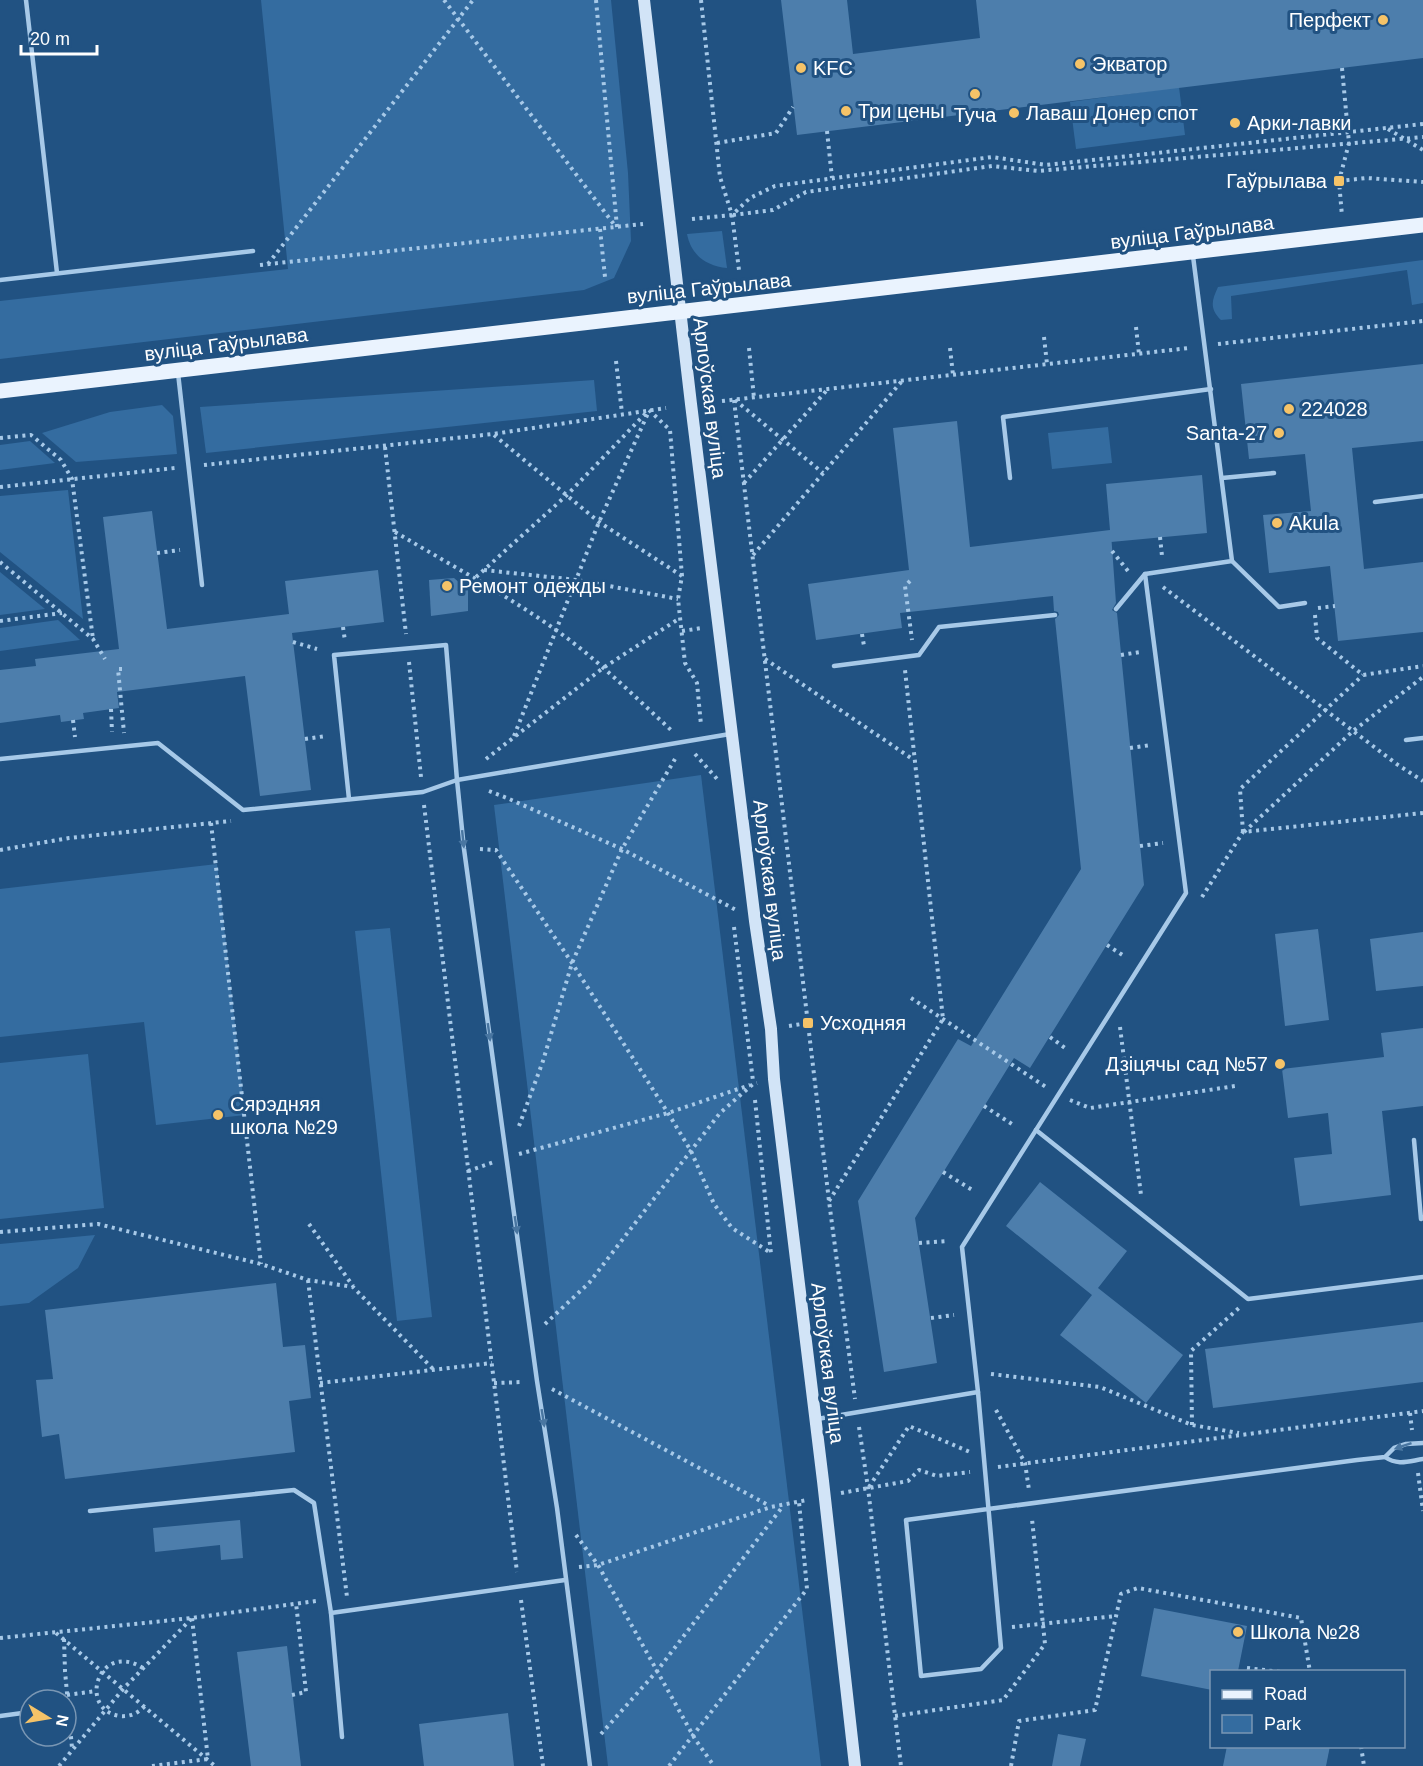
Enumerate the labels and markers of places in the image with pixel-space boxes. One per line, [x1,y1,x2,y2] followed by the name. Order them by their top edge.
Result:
[1289,9,1371,31] place label: Перфект
[1376,13,1390,27] marker: Перфект
[1092,53,1167,75] place label: Экватор
[813,57,853,79] place label: KFC
[1073,57,1087,71] marker: Экватор
[794,61,808,75] marker: KFC
[968,87,982,101] marker: Туча
[858,100,945,122] place label: Три цены
[1026,102,1198,124] place label: Лаваш Донер спот
[839,104,853,118] marker: Три цены
[954,104,997,126] place label: Туча
[1007,106,1021,120] marker: Лаваш Донер спот
[1247,112,1351,134] place label: Арки-лавки
[1228,116,1242,130] marker: Арки-лавки
[1226,170,1328,192] place label: Гаўрылава
[1332,174,1346,188] marker: Гаўрылава
[1301,398,1368,420] place label: 224028
[1282,402,1296,416] marker: 224028
[1186,422,1267,444] place label: Santa-27
[1272,426,1286,440] marker: Santa-27
[1289,512,1340,534] place label: Akula
[1270,516,1284,530] marker: Akula
[459,575,606,597] place label: Ремонт одежды
[440,579,454,593] marker: Ремонт одежды
[820,1012,906,1034] place label: Усходняя
[801,1016,815,1030] marker: Усходняя
[1105,1053,1268,1075] place label: Дзіцячы сад №57
[1273,1057,1287,1071] marker: Дзіцячы сад №57
[230,1093,338,1138] place label: Сярэдняя школа №29
[211,1108,225,1122] marker: Сярэдняя школа №29
[1250,1621,1360,1643] place label: Школа №28
[1231,1625,1245,1639] marker: Школа №28

